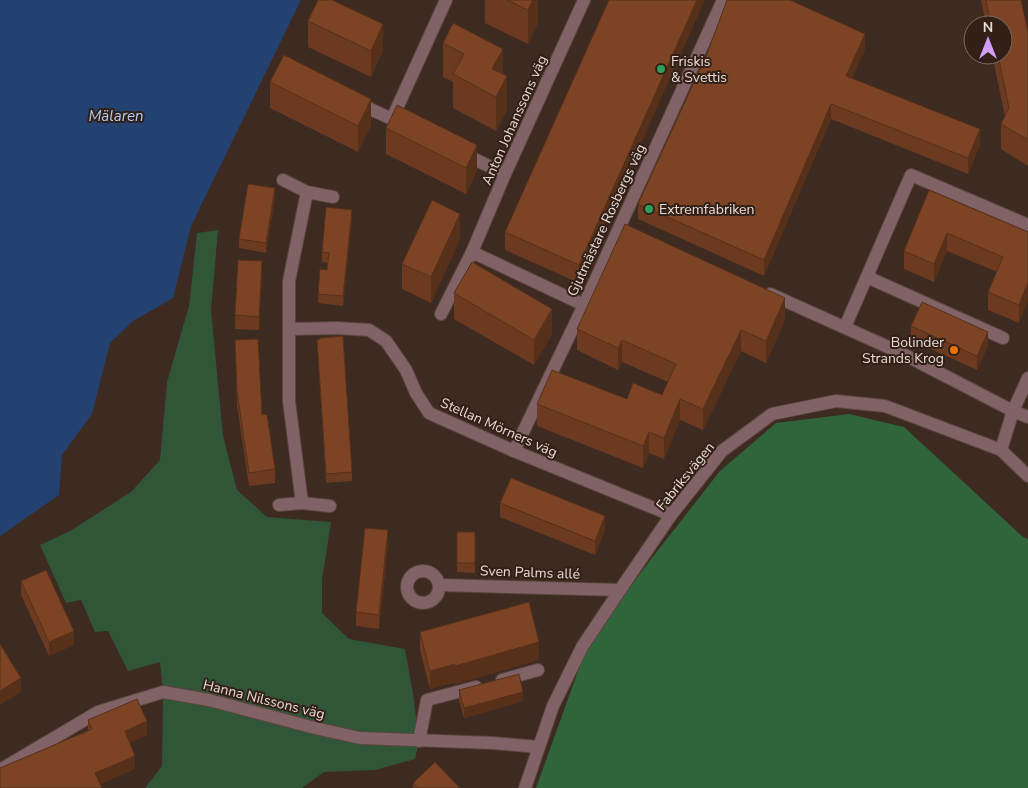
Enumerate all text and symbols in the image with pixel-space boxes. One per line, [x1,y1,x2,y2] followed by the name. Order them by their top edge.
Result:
[963,15,1013,65] north arrow
[983,18,993,37] text: N
[477,52,552,188] street label: Anton Johanssons väg
[671,52,727,87] place label: Friskis & Svettis
[655,63,667,75] marker: Friskis & Svettis
[89,106,143,126] water label: Mälaren
[563,141,650,299] street label: Gjutmästare Rosbergs väg
[659,200,754,219] place label: Extremfabriken
[643,203,655,215] marker: Extremfabriken
[862,333,944,368] place label: Bolinder Strands Krog
[948,344,960,356] marker: Bolinder Strands Krog
[437,393,560,462] street label: Stellan Mörners väg
[652,438,719,514] street label: Fabriksvägen
[480,561,580,584] street label: Sven Palms allé
[201,675,327,724] street label: Hanna Nilssons väg

